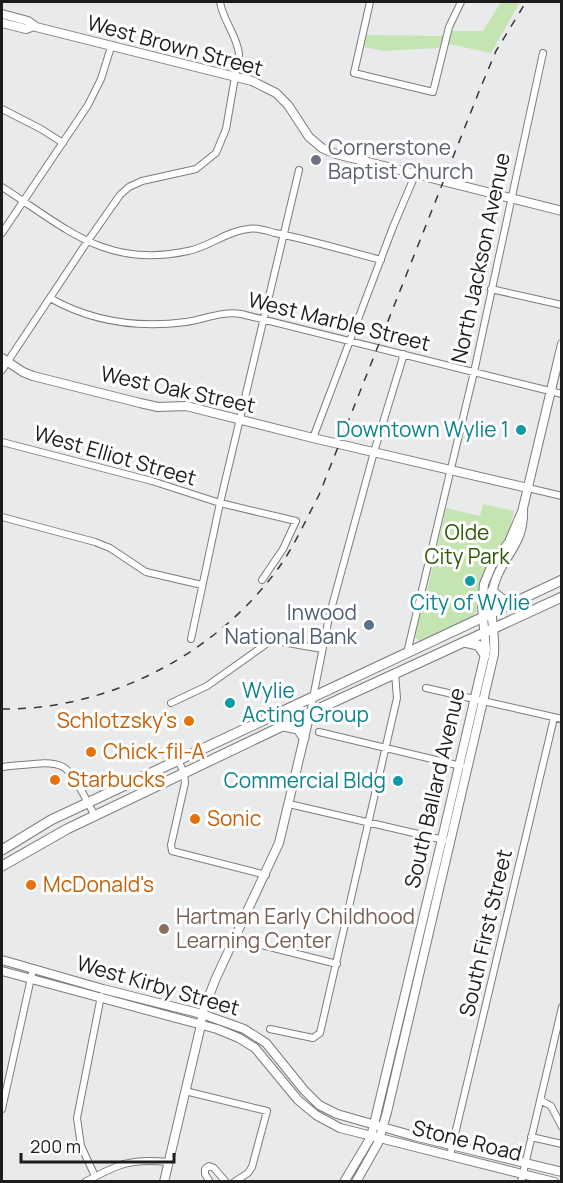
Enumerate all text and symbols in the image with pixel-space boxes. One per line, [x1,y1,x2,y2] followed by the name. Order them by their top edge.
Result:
[84,8,266,82] street label: West Brown Street
[328,133,473,185] place label: Cornerstone Baptist Church
[444,150,516,366] street label: North Jackson Avenue
[309,153,323,167] marker: Cornerstone Baptist Church
[245,285,433,357] street label: West Marble Street
[98,359,258,419] street label: West Oak Street
[336,415,509,443] place label: Downtown Wylie 1
[31,418,200,492] street label: West Elliot Street
[514,423,528,437] marker: Downtown Wylie 1
[424,518,510,570] park label: Olde City Park
[463,574,477,588] marker: City of Wylie
[410,588,530,616] place label: City of Wylie
[225,598,358,650] place label: Inwood National Bank
[362,618,376,632] marker: Inwood National Bank
[242,676,369,728] place label: Wylie Acting Group
[397,685,471,891] street label: South Ballard Avenue
[223,696,237,710] marker: Wylie Acting Group
[57,706,177,734] place label: Schlotzsky's
[182,714,196,728] marker: Schlotzsky's
[103,737,205,765] place label: Chick-fil-A
[84,745,98,759] marker: Chick-fil-A
[67,765,165,793] place label: Starbucks
[224,766,386,794] place label: Commercial Bldg
[48,773,62,787] marker: Starbucks
[391,774,405,788] marker: Commercial Bldg
[207,804,261,832] place label: Sonic
[188,812,202,826] marker: Sonic
[452,846,518,1019] street label: South First Street
[43,870,154,898] place label: McDonald's
[24,878,38,892] marker: McDonald's
[176,902,415,954] place label: Hartman Early Childhood Learning Center
[157,922,171,936] marker: Hartman Early Childhood Learning Center
[74,948,243,1022] street label: West Kirby Street
[410,1113,525,1167] street label: Stone Road
[21,1126,174,1164] scale bar
[30,1134,81,1158] text: 200 m

